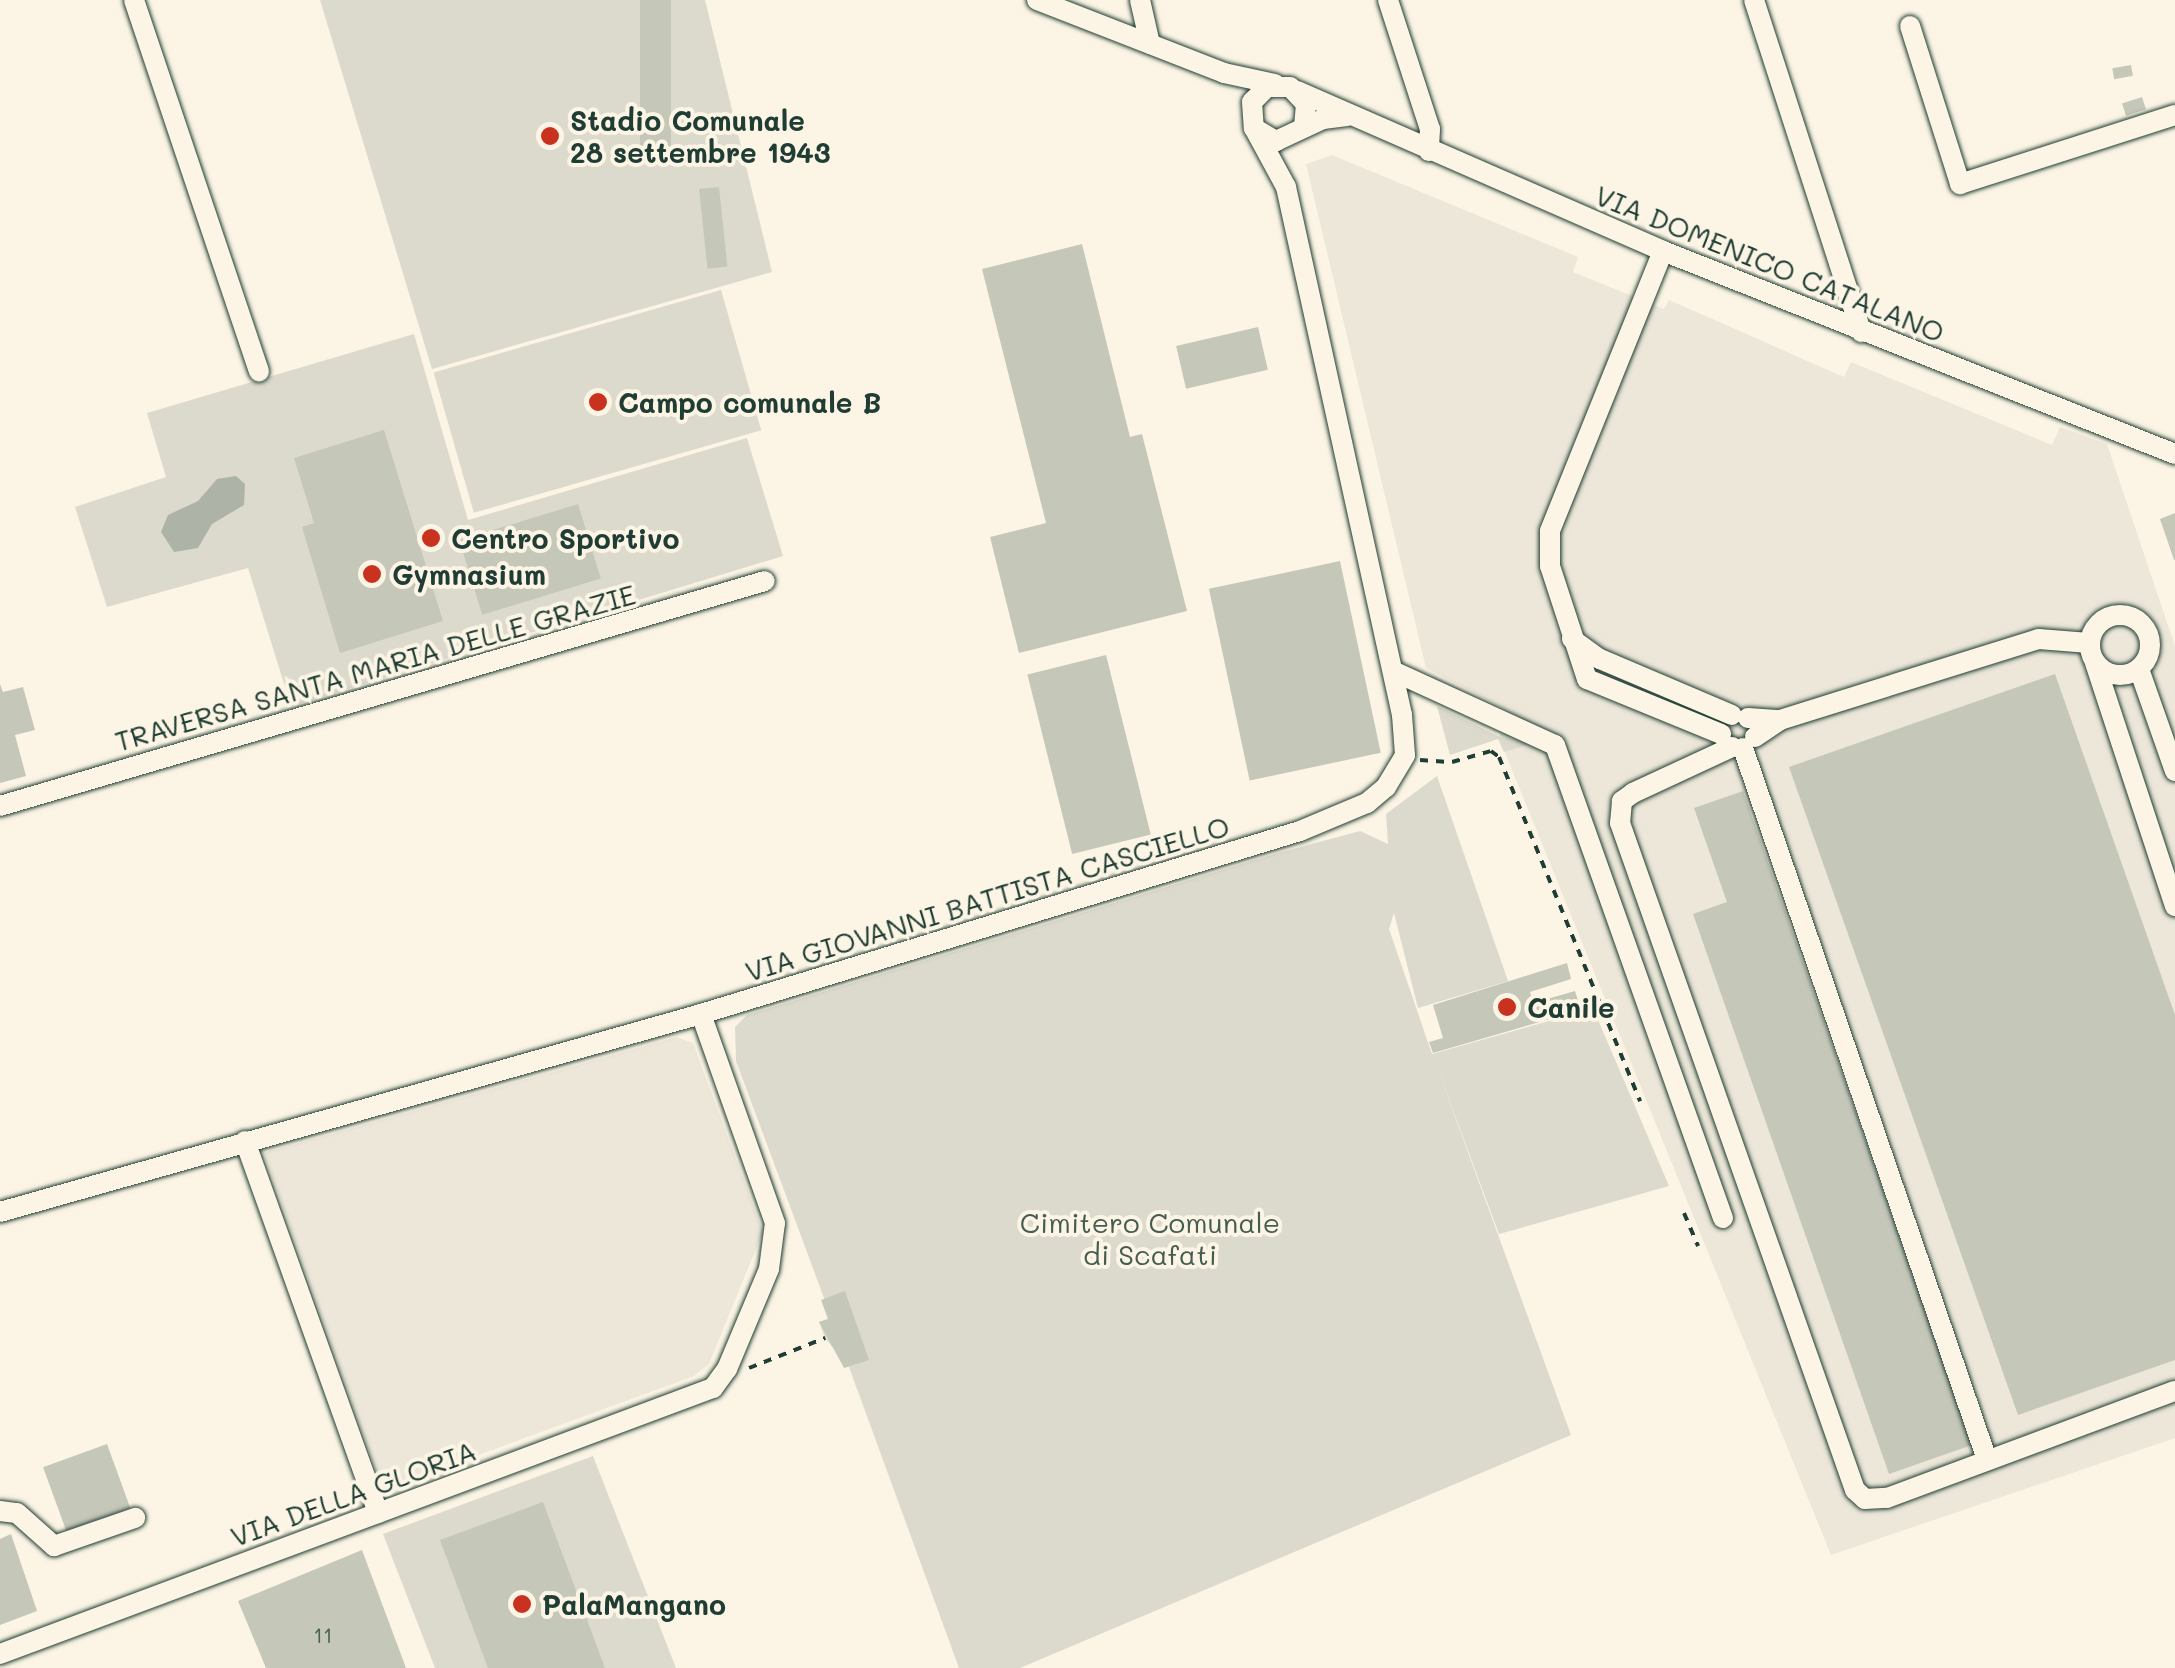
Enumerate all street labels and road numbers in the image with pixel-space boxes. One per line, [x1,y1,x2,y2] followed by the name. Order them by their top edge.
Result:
[1590,177,1950,349] street label: VIA DOMENICO CATALANO
[111,576,639,758] street label: TRAVERSA SANTA MARIA DELLE GRAZIE
[741,808,1233,988] street label: VIA GIOVANNI BATTISTA CASCIELLO
[226,1433,480,1553] street label: VIA DELLA GLORIA

